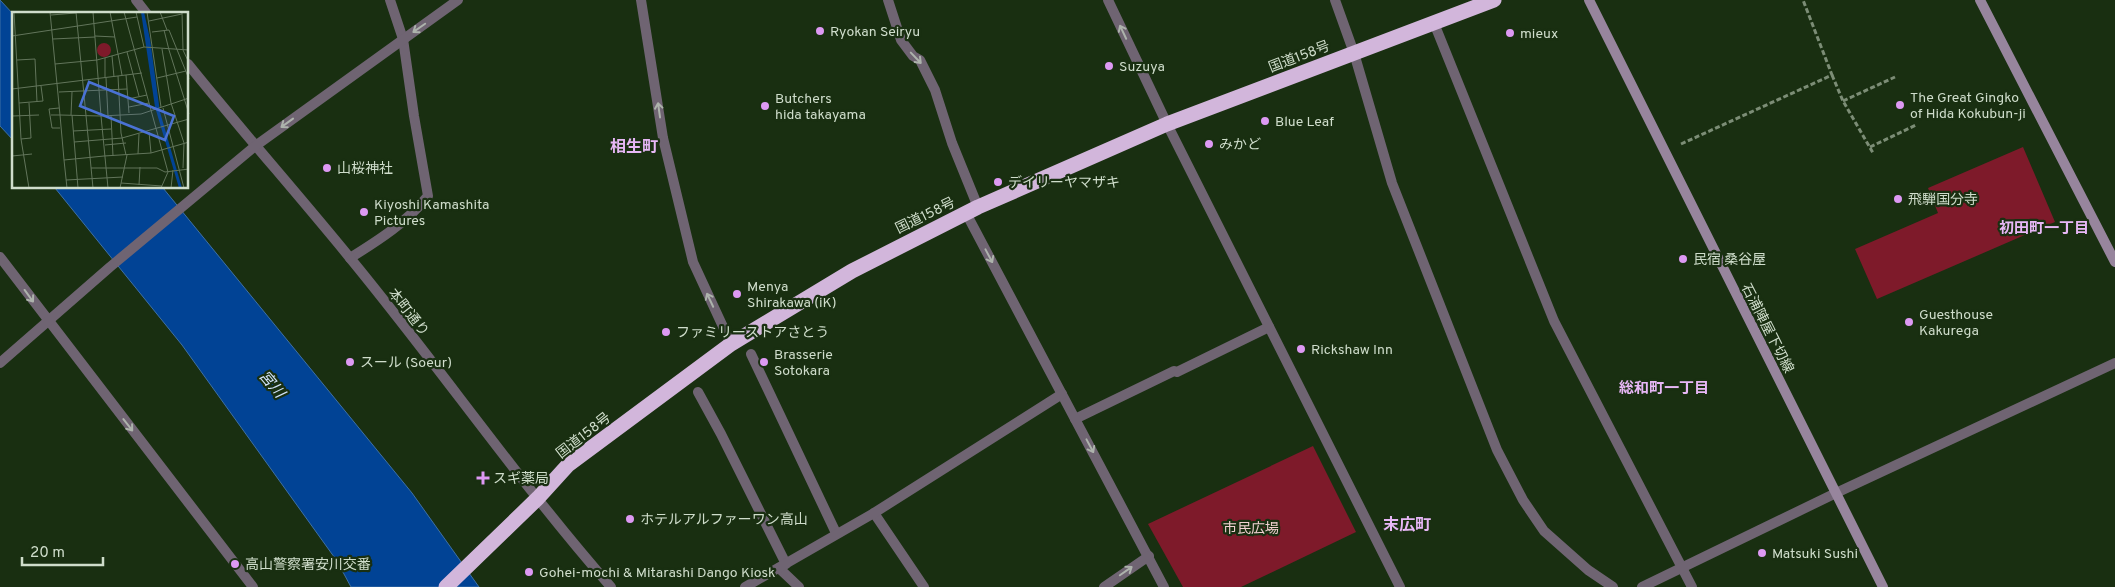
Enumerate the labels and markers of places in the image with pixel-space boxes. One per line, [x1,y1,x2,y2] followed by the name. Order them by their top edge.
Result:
[830,24,920,41] place label: Ryokan Seiryu
[814,25,826,37] marker: Ryokan Seiryu
[1520,26,1558,43] place label: mieux
[1504,27,1516,39] marker: mieux
[1119,59,1165,76] place label: Suzuya
[1103,60,1115,72] marker: Suzuya
[1910,90,2026,123] place label: The Great Gingko of Hida Kokubun-ji
[775,91,866,124] place label: Butchers hida takayama
[1894,99,1906,111] marker: The Great Gingko of Hida Kokubun-ji
[759,100,771,112] marker: Butchers hida takayama
[1275,114,1334,131] place label: Blue Leaf
[1259,115,1271,127] marker: Blue Leaf
[1219,137,1261,154] place label: みかど
[1203,138,1215,150] marker: みかど
[337,161,393,178] place label: 山桜神社
[321,162,333,174] marker: 山桜神社
[1008,175,1120,192] place label: デイリーヤマザキ
[992,176,1004,188] marker: デイリーヤマザキ
[1908,192,1978,209] place label: 飛騨国分寺
[1892,193,1904,205] marker: 飛騨国分寺
[374,197,490,230] place label: Kiyoshi Kamashita Pictures
[358,206,370,218] marker: Kiyoshi Kamashita Pictures
[1693,252,1766,269] place label: 民宿 桑谷屋
[1677,253,1689,265] marker: 民宿 桑谷屋
[747,279,837,312] place label: Menya Shirakawa (iK)
[731,288,743,300] marker: Menya Shirakawa (iK)
[1919,307,1993,340] place label: Guesthouse Kakurega
[1903,316,1915,328] marker: Guesthouse Kakurega
[676,325,829,342] place label: ファミリーストアさとう
[660,326,672,338] marker: ファミリーストアさとう
[1311,342,1393,359] place label: Rickshaw Inn
[1295,343,1307,355] marker: Rickshaw Inn
[774,347,833,380] place label: Brasserie Sotokara
[360,355,452,372] place label: スール (Soeur)
[344,356,356,368] marker: スール (Soeur)
[758,356,770,368] marker: Brasserie Sotokara
[493,471,549,488] place label: スギ薬局
[477,472,489,484] marker: スギ薬局
[640,512,808,529] place label: ホテルアルファーワン高山
[624,513,636,525] marker: ホテルアルファーワン高山
[1772,546,1858,563] place label: Matsuki Sushi
[1756,547,1768,559] marker: Matsuki Sushi
[245,557,371,574] place label: 高山警察署安川交番
[229,558,241,570] marker: 高山警察署安川交番
[539,565,775,582] place label: Gohei-mochi & Mitarashi Dango Kiosk
[523,566,535,578] marker: Gohei-mochi & Mitarashi Dango Kiosk

